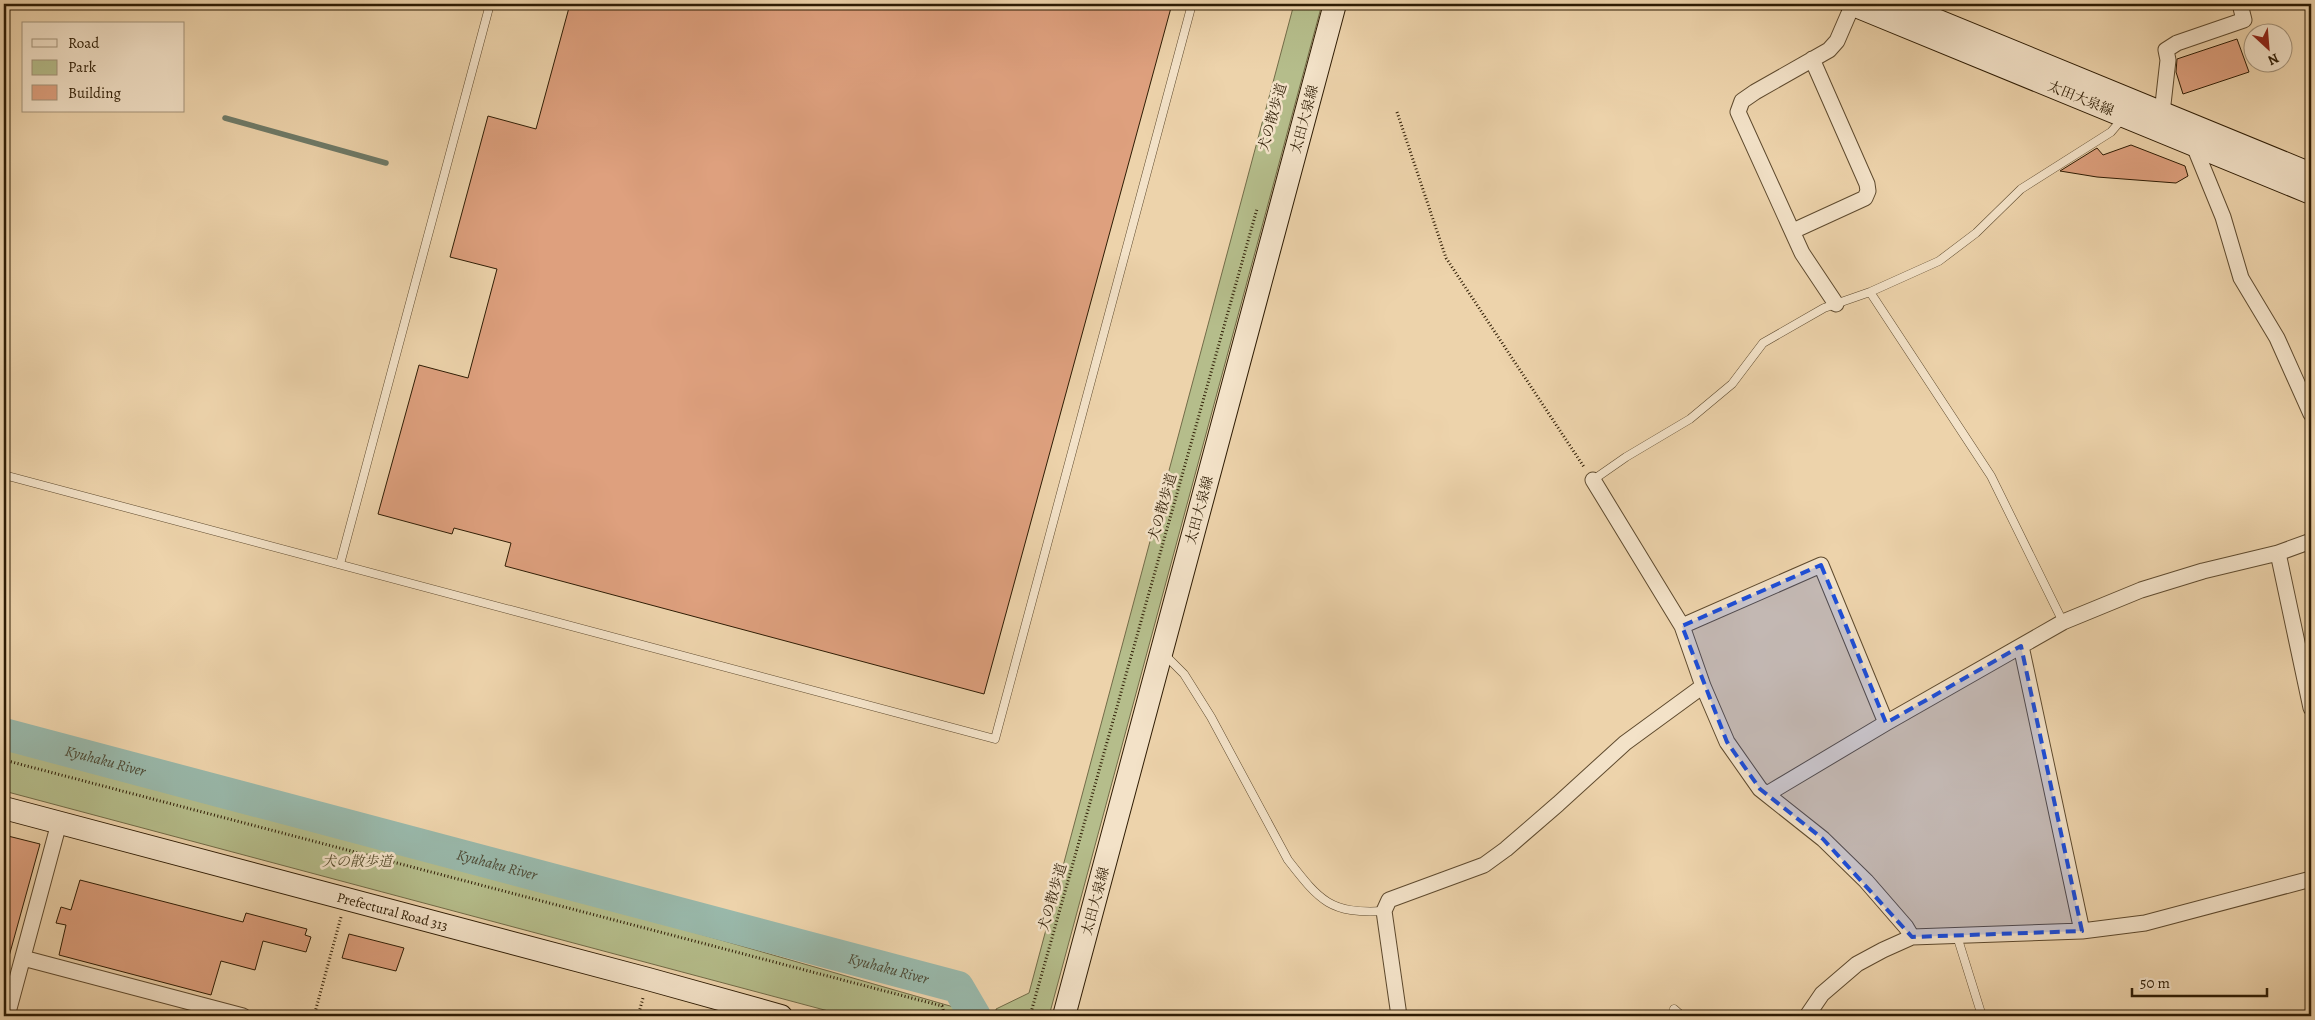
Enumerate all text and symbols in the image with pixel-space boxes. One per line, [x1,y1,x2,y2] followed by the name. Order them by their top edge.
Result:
[22,22,185,112] legend
[2242,22,2292,72] north arrow
[68,33,100,53] text: Road
[2265,48,2282,70] text: N
[68,57,97,77] text: Park
[2045,77,2117,120] street label: 太田大泉線
[1254,81,1291,153] street label: 犬の散歩道
[68,83,121,103] text: Building
[1286,83,1323,155] street label: 太田大泉線
[1144,471,1181,543] street label: 犬の散歩道
[1181,474,1218,546] street label: 太田大泉線
[63,741,149,781] water label: Kyuhaku River
[454,844,540,885] water label: Kyuhaku River
[322,852,394,871] park label: 犬の散歩道
[1034,861,1071,933] street label: 犬の散歩道
[1077,865,1114,937] street label: 太田大泉線
[335,888,450,936] street label: Prefectural Road 313
[846,948,932,989] water label: Kyuhaku River
[2132,965,2268,997] scale bar
[2140,973,2170,993] text: 50 m

